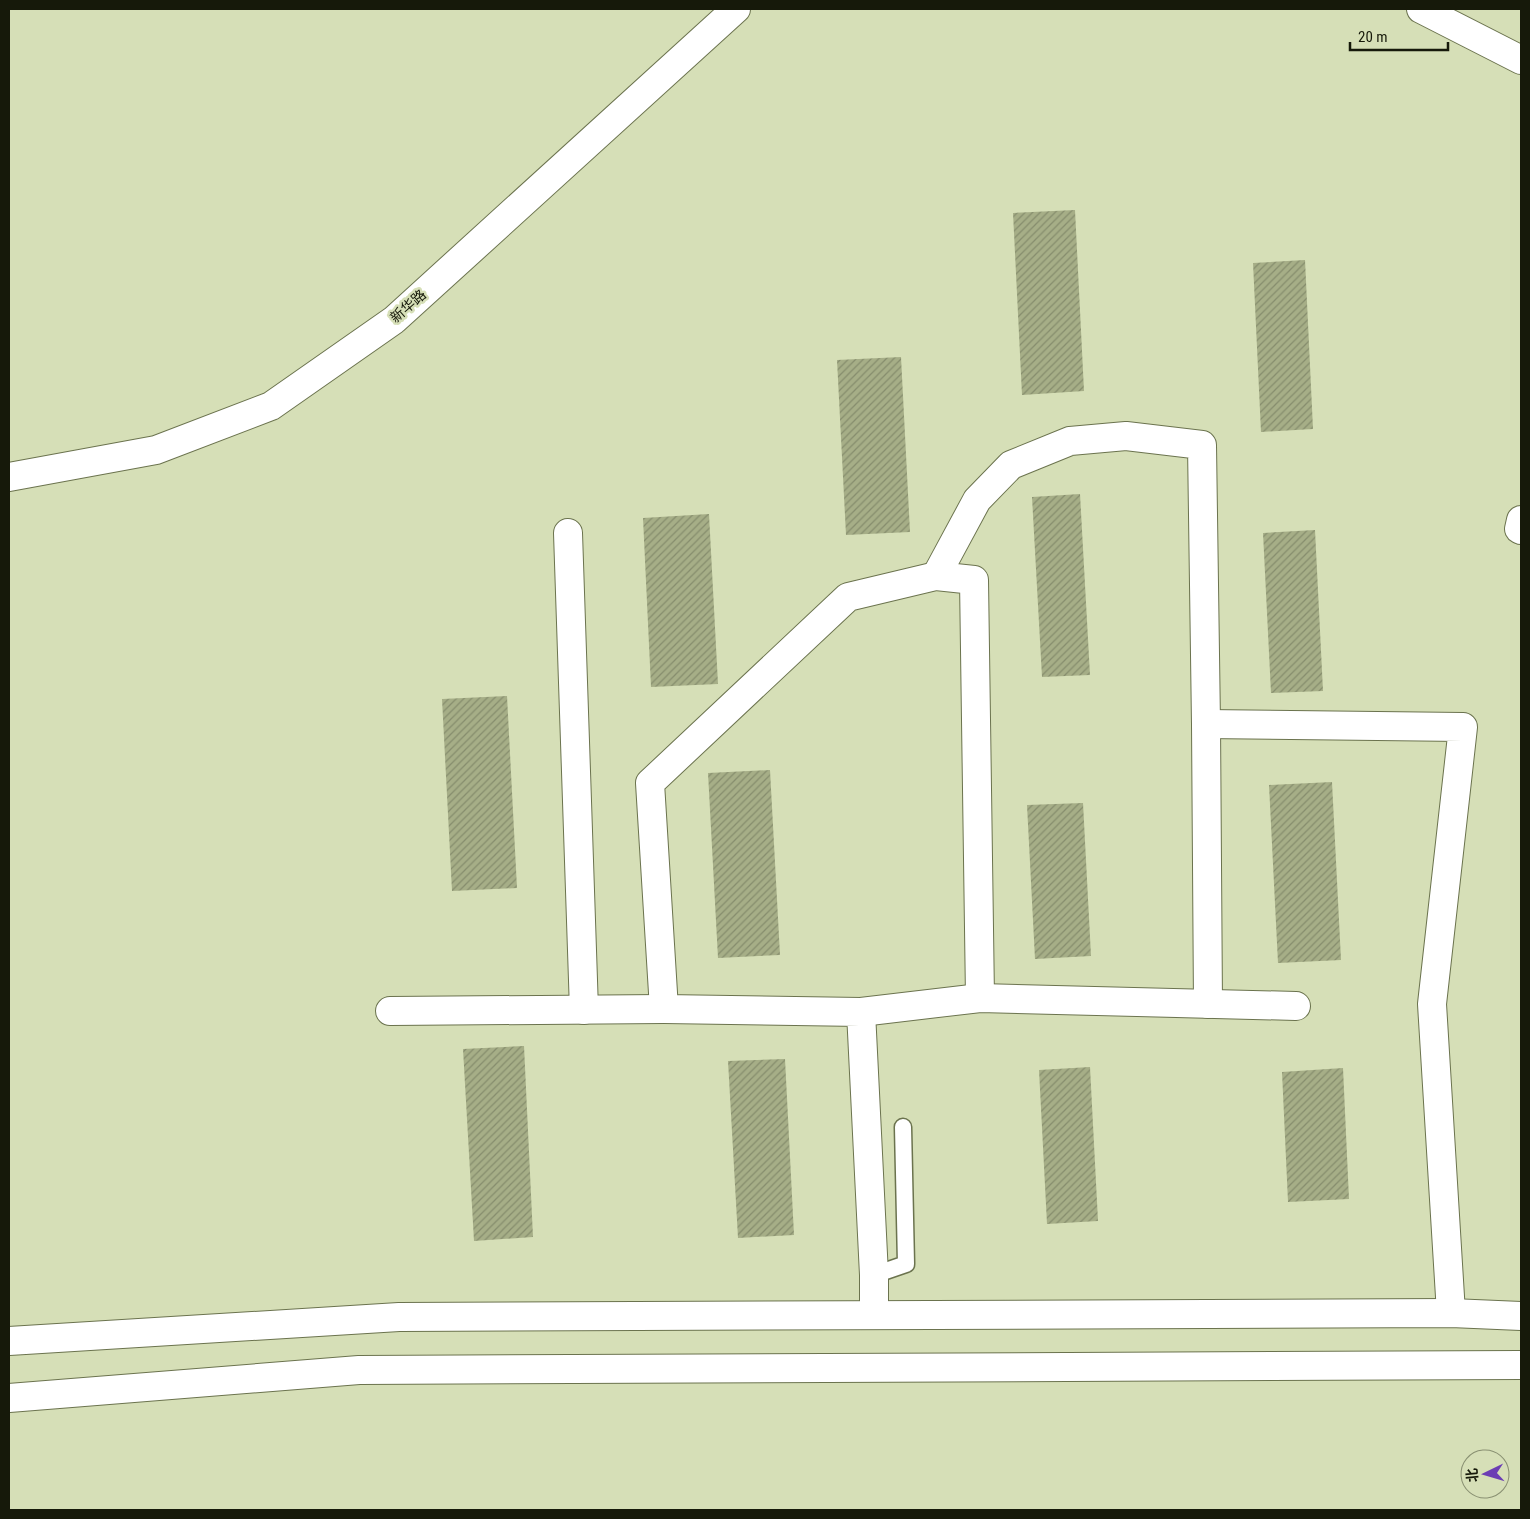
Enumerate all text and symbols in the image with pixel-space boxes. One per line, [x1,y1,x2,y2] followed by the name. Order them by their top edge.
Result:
[1350,20,1448,52] scale bar
[1358,28,1388,46] text: 20 m
[387,286,429,326] street label: 新华路
[1460,1449,1510,1499] north arrow
[1463,1467,1481,1483] text: 北

